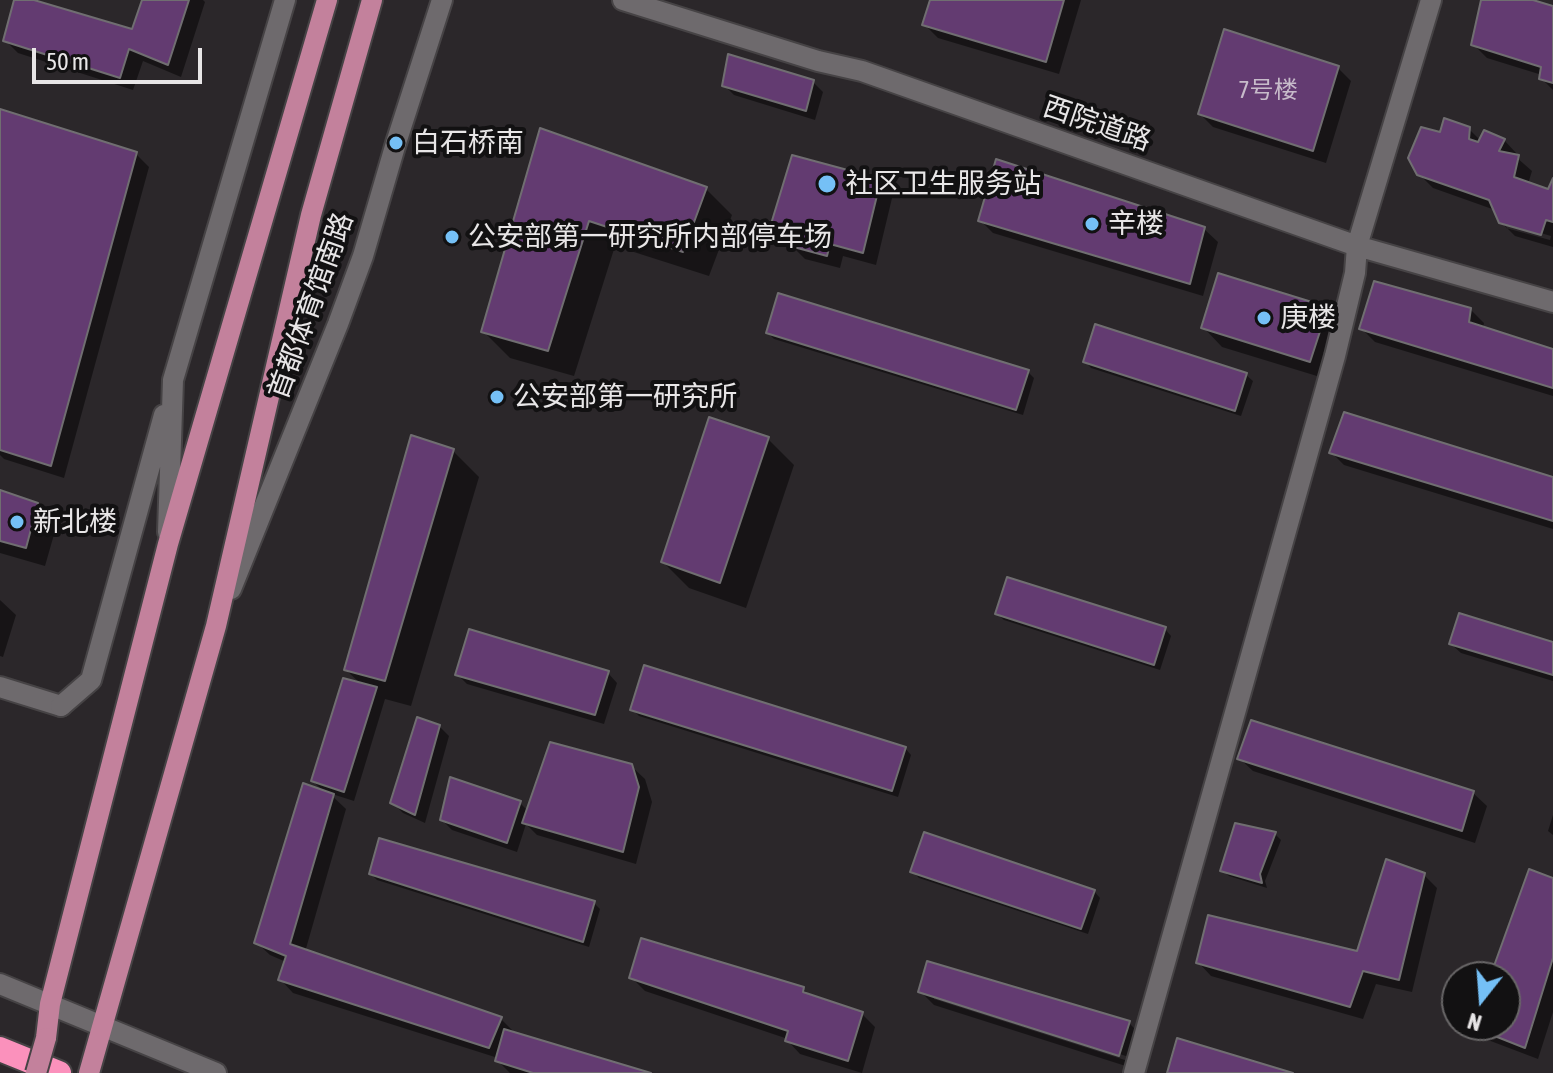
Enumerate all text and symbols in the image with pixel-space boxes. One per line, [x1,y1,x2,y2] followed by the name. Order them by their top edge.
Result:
[36,32,206,82] scale bar
[46,48,89,75] text: 50 m
[1238,76,1298,104] house number: 7号楼
[1039,90,1155,158] street label: 西院道路
[412,126,524,160] place label: 白石桥南
[387,134,405,152] marker: 白石桥南
[845,167,1041,201] place label: 社区卫生服务站
[816,173,838,195] marker: 社区卫生服务站
[1108,207,1164,241] place label: 辛楼
[262,208,360,404] street label: 首都体育馆南路
[1083,215,1101,233] marker: 辛楼
[468,220,832,254] place label: 公安部第一研究所内部停车场
[443,228,461,246] marker: 公安部第一研究所内部停车场
[1280,301,1336,335] place label: 庚楼
[1255,309,1273,327] marker: 庚楼
[513,380,737,414] place label: 公安部第一研究所
[488,388,506,406] marker: 公安部第一研究所
[33,505,117,539] place label: 新北楼
[8,513,26,531] marker: 新北楼
[1441,961,1521,1041] north arrow
[1465,1008,1485,1036] text: N

